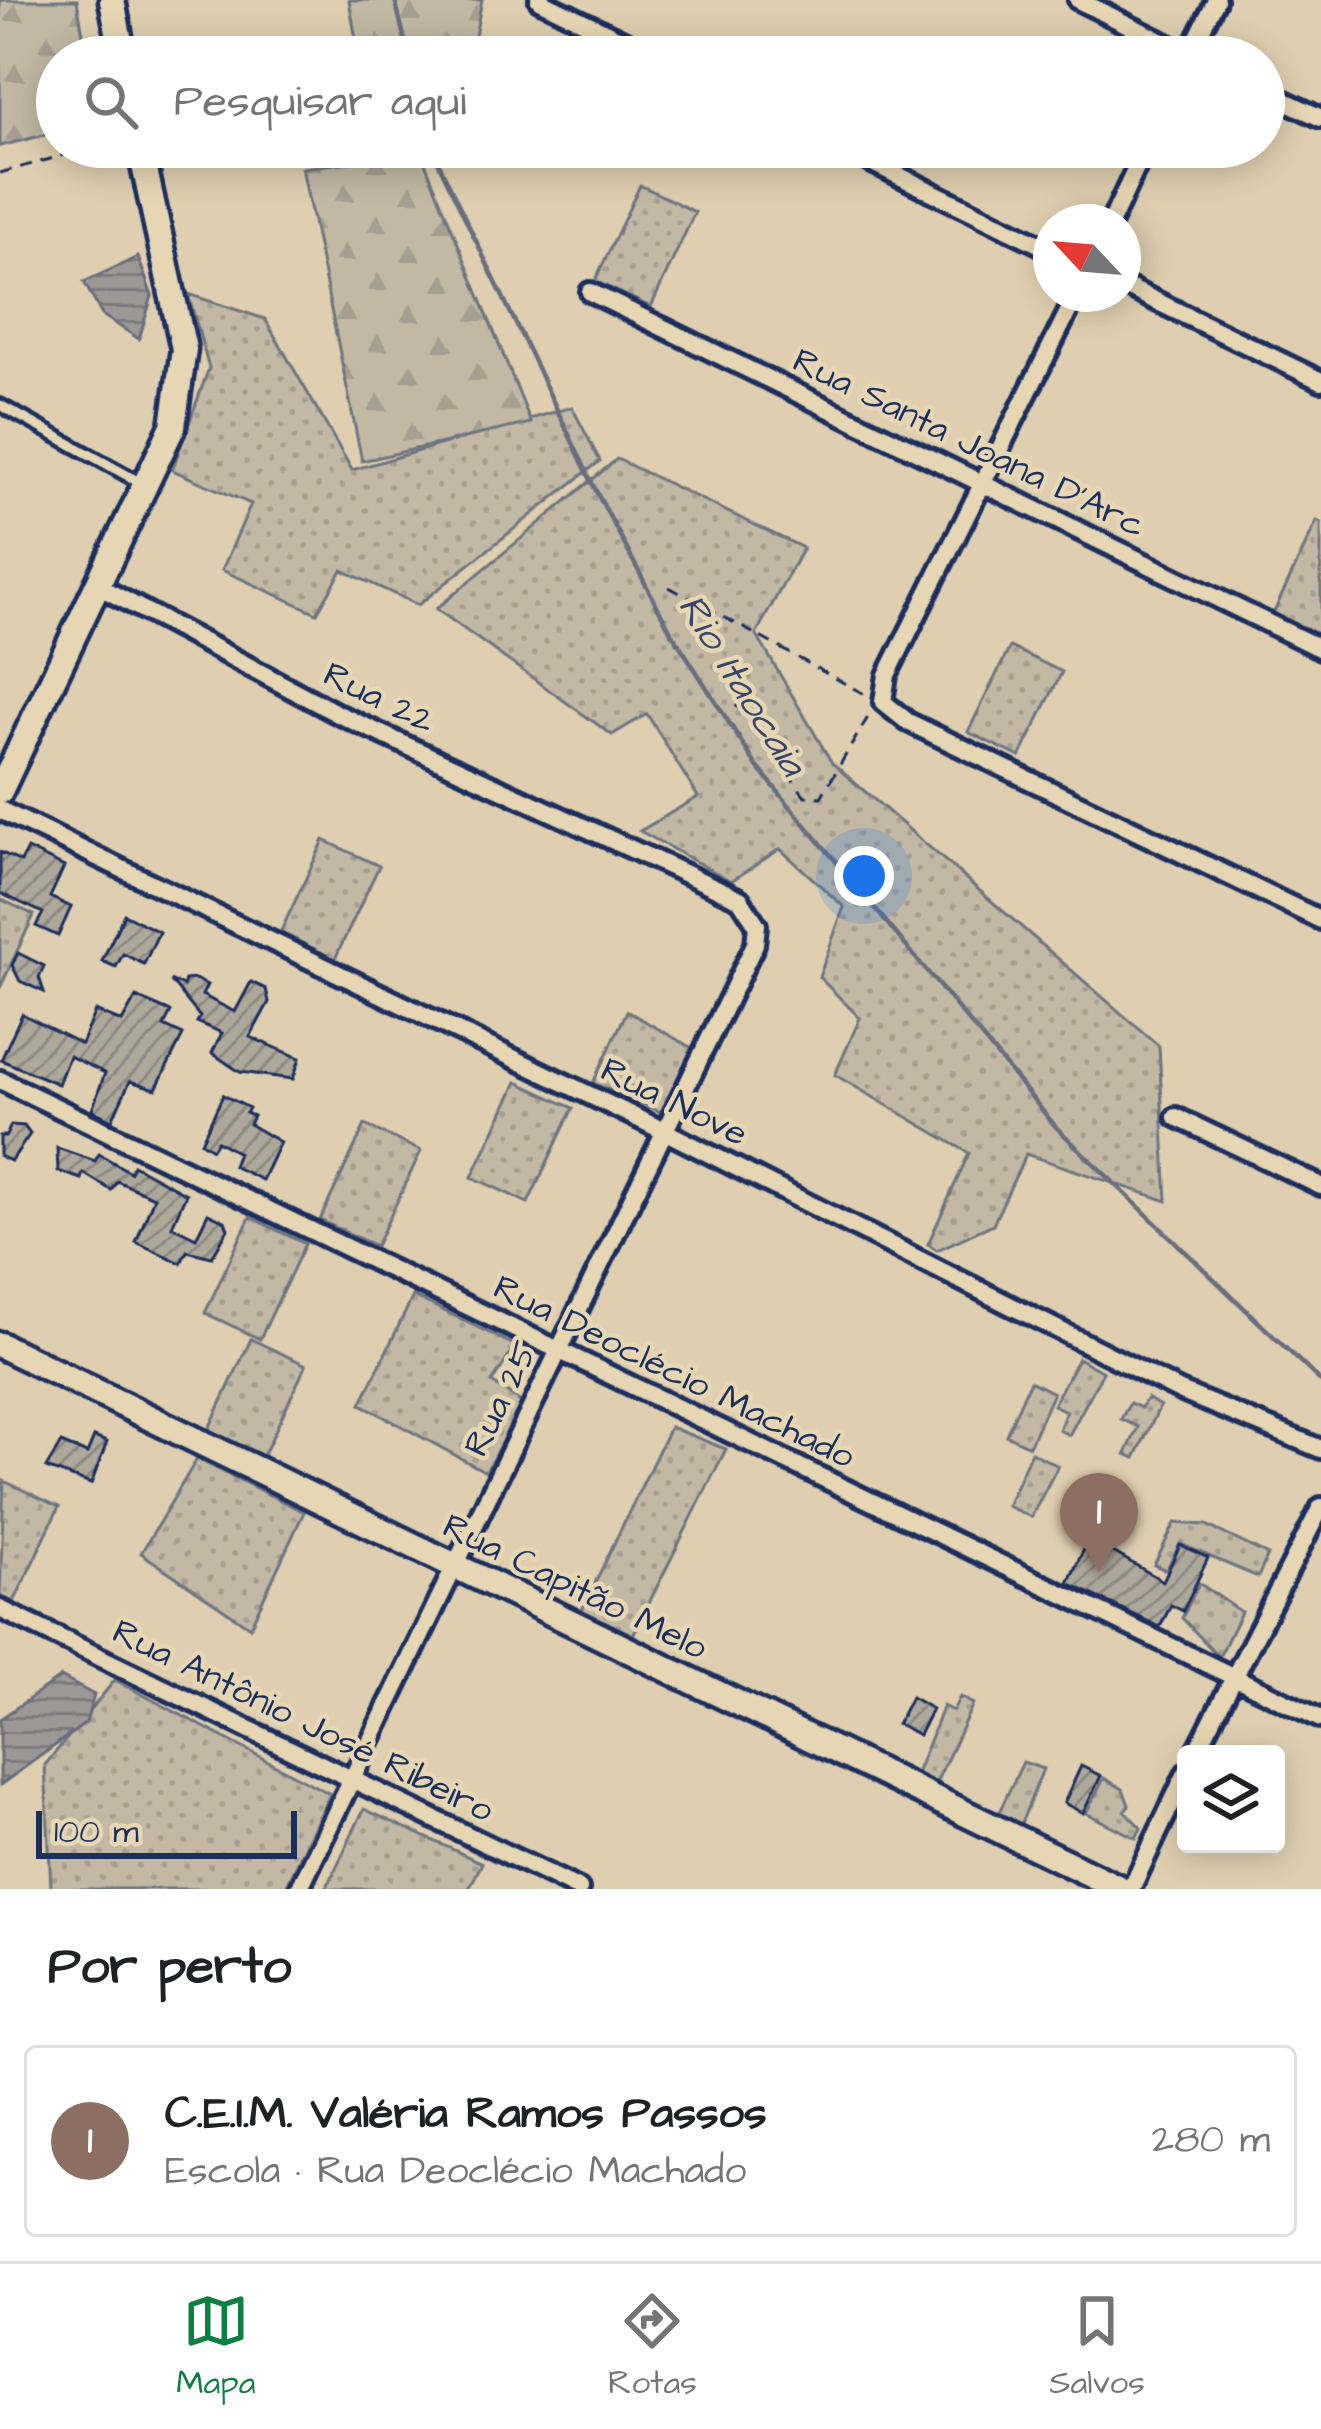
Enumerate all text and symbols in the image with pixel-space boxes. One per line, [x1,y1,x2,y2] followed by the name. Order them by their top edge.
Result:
[36,36,1285,168] search box
[78,69,144,135] icon: search
[174,71,466,133] text: Pesquisar aqui
[1033,204,1141,312] north arrow
[784,336,1154,551] street label: Rua Santa Joana D'Arc
[664,584,820,789] water label: Rio Itaocaia
[315,649,443,747] street label: Rua 22
[834,846,894,906] your location
[592,1045,756,1160] street label: Rua Nove
[485,1262,863,1482] street label: Rua Deoclécio Machado
[451,1333,551,1465] street label: Rua 25
[1060,1473,1138,1572] pin: 1
[434,1501,716,1673] street label: Rua Capitão Melo
[104,1607,502,1836] street label: Rua Antônio José Ribeiro
[1177,1745,1285,1853] map controls
[1177,1745,1285,1853] button: layers
[36,1805,297,1858] scale bar
[54,1809,139,1855] text: 100 m
[48,1932,291,2003] text: Por perto
[165,2083,767,2145] text: C.E.I.M. Valéria Ramos Passos
[88,2114,93,2168] text: 1
[1152,2114,1270,2168] text: 280 m
[165,2145,746,2199] text: Escola · Rua Deoclécio Machado
[176,2288,256,2406] tab: Mapa
[608,2288,697,2406] tab: Rotas
[1049,2288,1145,2406] tab: Salvos

